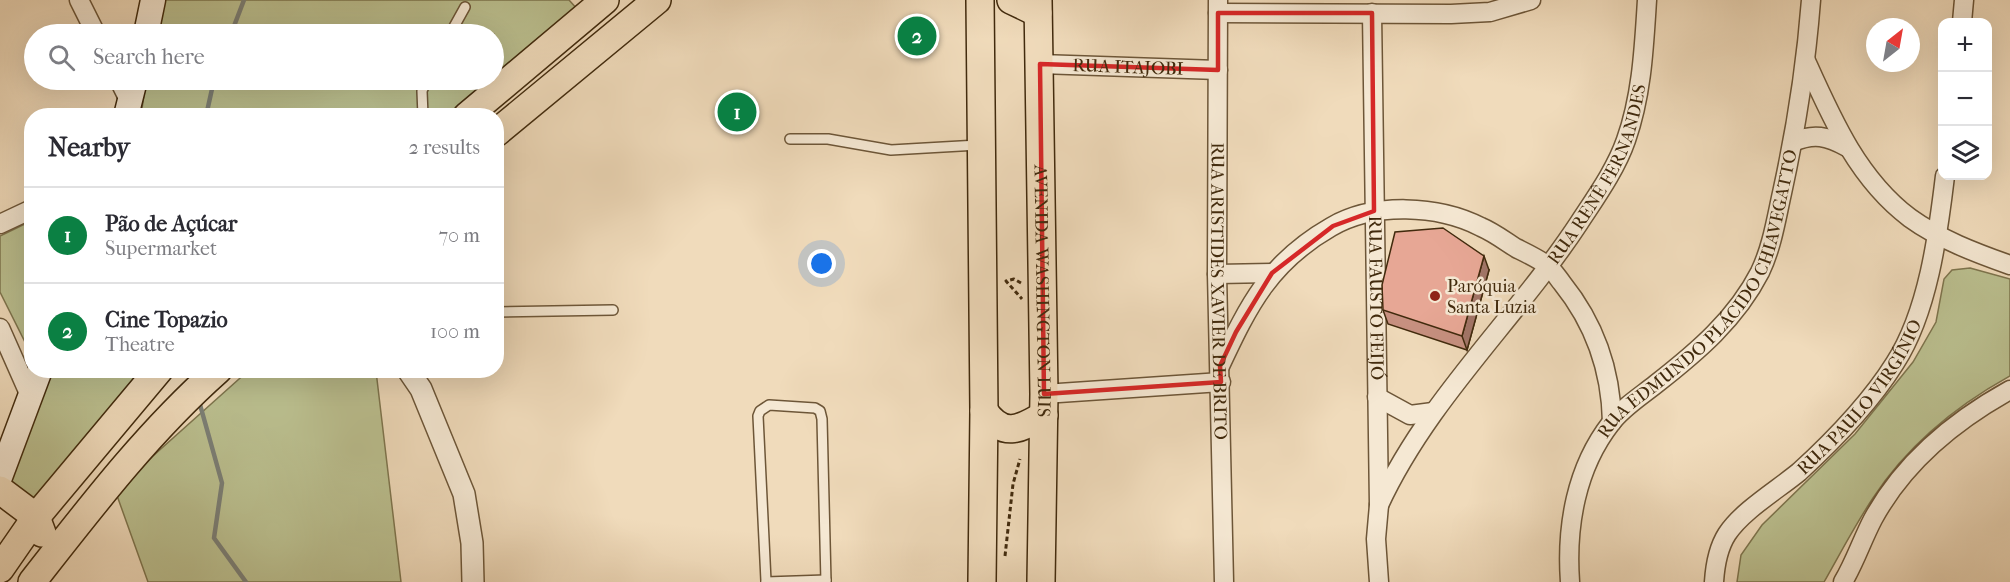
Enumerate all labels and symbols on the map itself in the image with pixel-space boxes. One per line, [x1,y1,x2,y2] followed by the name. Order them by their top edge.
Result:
[898,14,936,58] pin: 2
[1866,18,1920,72] north arrow
[1072,55,1184,79] street label: RUA ITAJOBI
[1543,83,1650,268] street label: RUA RENÊ FERNANDES
[718,90,756,134] pin: 1
[1206,142,1231,440] street label: RUA ARISTIDES XAVIER DE BRITO
[1593,148,1801,442] street label: RUA EDMUNDO PLÁCIDO CHIAVEGATTO
[1030,164,1055,417] street label: AVENIDA WASHINGTON LUIS
[1364,216,1390,380] street label: RUA FAUSTO FEIJÓ
[807,249,836,278] your location
[1447,276,1537,318] place label: Paróquia Santa Luzia
[1428,289,1442,303] marker: Paróquia Santa Luzia
[1793,316,1926,479] street label: RUA PAULO VIRGÍNIO

